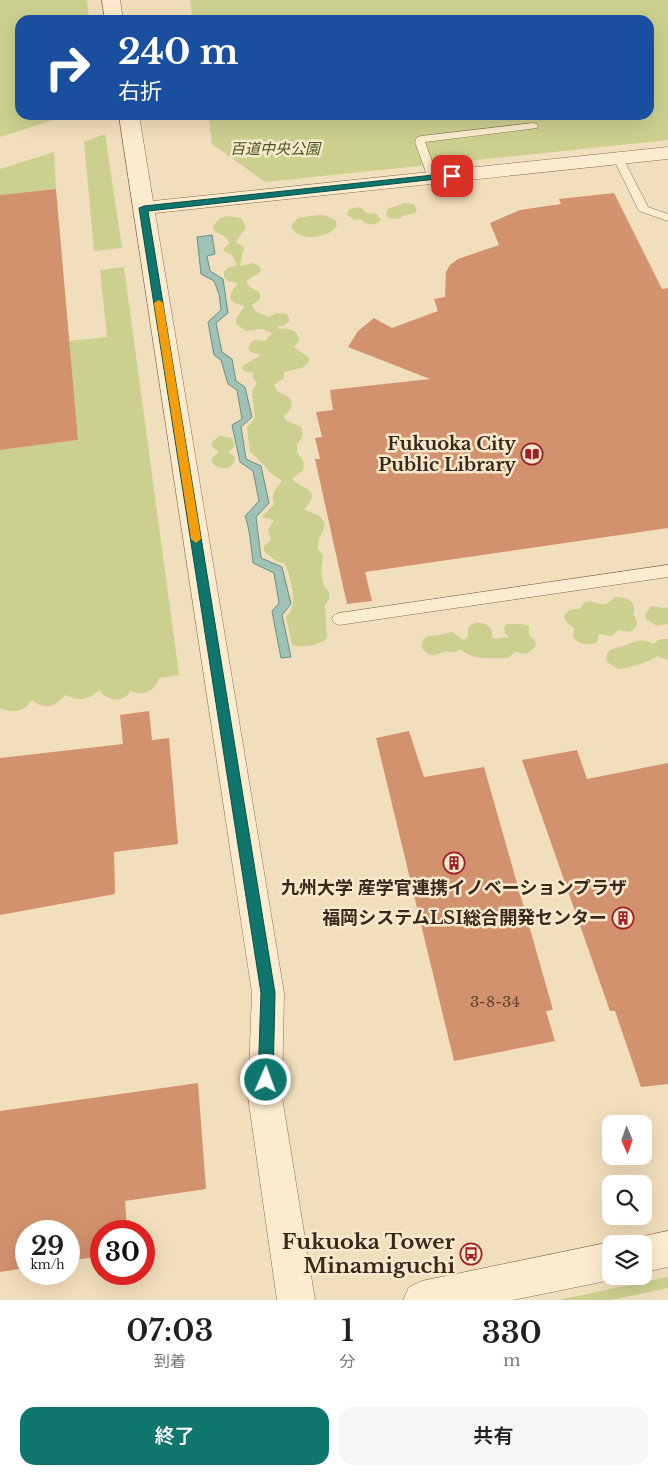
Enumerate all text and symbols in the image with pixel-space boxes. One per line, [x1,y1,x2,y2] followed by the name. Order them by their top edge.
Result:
[118,30,238,73] text: 240 m
[35,35,100,100] icon: right
[118,78,162,105] text: 右折
[230,139,322,158] park label: 百道中央公園
[431,155,473,197] pin
[438,162,466,190] icon: arrive
[378,433,516,476] place label: Fukuoka City Public Library
[520,442,544,466] library icon: Fukuoka City Public Library
[442,851,466,875] building icon: 九州大学 産学官連携イノベーションプラザ
[281,877,627,899] place label: 九州大学 産学官連携イノベーションプラザ
[611,906,635,930] building icon: 福岡システムLSI総合開発センター
[322,907,607,929] place label: 福岡システムLSI総合開発センター
[470,992,520,1011] house number: 3-8-34
[239,1053,291,1105] position arrow
[602,1115,652,1165] north arrow
[602,1115,652,1285] map controls
[602,1175,652,1225] button: search
[90,1220,155,1285] speed limit sign: 30
[282,1229,456,1279] place label: Fukuoka Tower Minamiguchi
[31,1231,64,1262] text: 29
[602,1235,652,1285] button: layers
[459,1242,483,1266] bus stop icon: Fukuoka Tower Minamiguchi
[30,1257,65,1272] text: km/h
[126,1312,213,1349] text: 07:03
[341,1312,354,1349] text: 1
[482,1314,542,1351] text: 330
[503,1350,520,1370] text: m
[154,1351,186,1371] text: 到着
[340,1351,356,1371] text: 分
[20,1407,329,1465] button: 終了
[339,1407,648,1465] button: 共有

